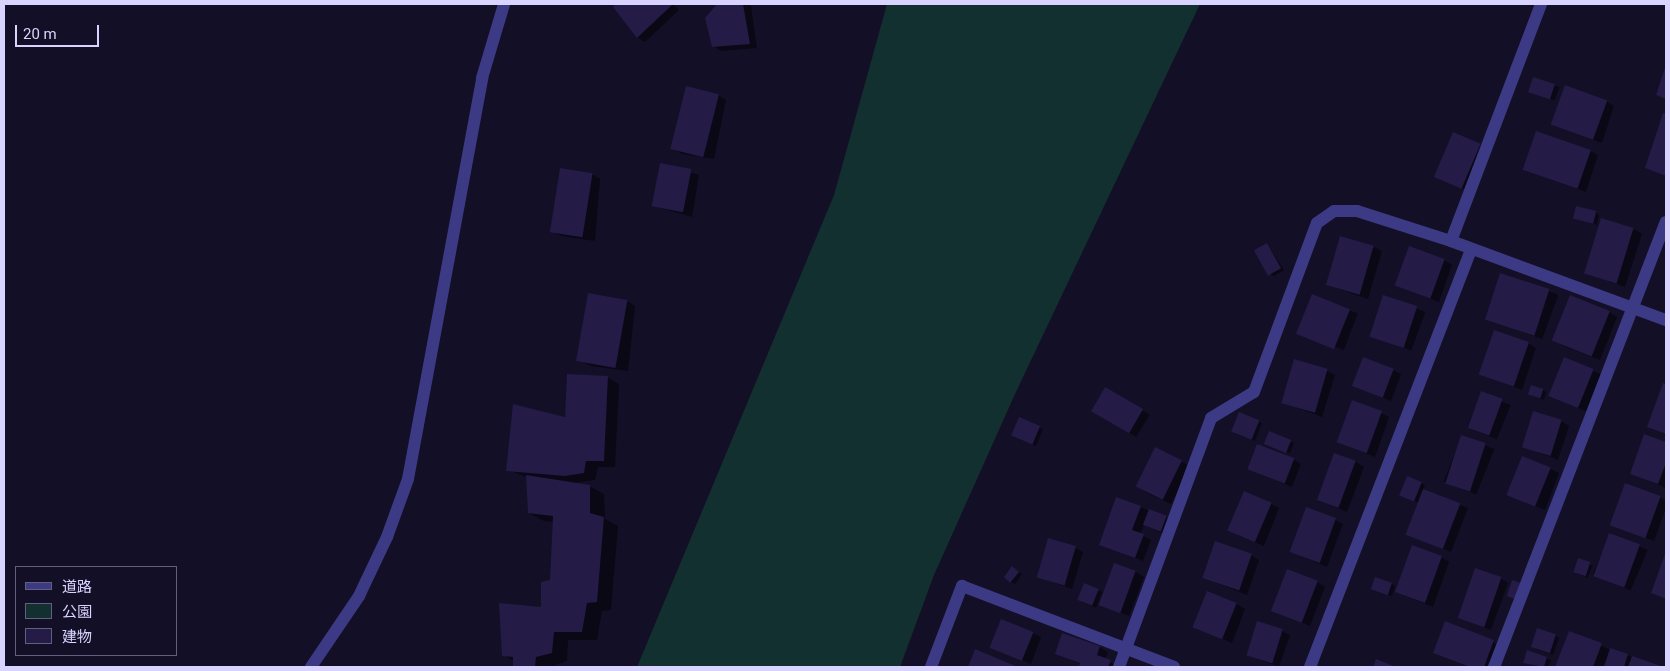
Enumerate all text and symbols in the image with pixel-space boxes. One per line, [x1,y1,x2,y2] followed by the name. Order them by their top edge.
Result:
[18,15,101,47] scale bar
[23,25,57,43] text: 20 m
[15,566,178,656] legend
[62,578,92,596] text: 道路
[62,603,92,621] text: 公園
[62,628,92,646] text: 建物

